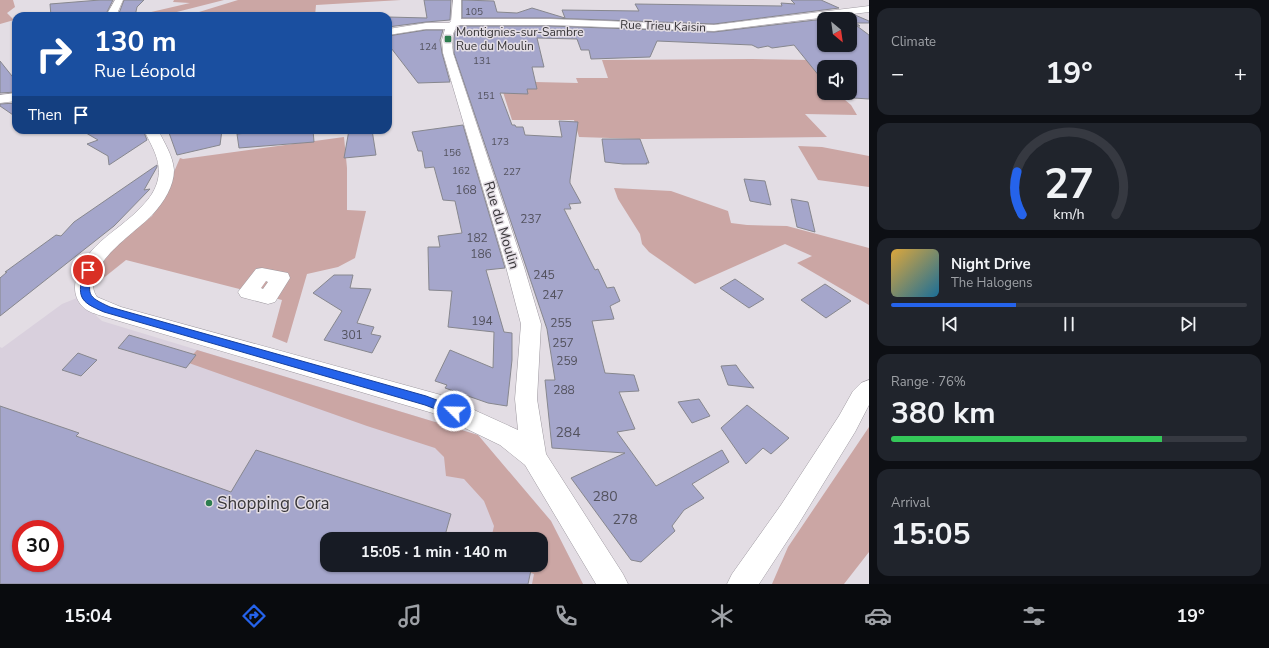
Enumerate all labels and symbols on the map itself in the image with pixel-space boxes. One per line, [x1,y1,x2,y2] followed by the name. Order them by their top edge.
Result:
[465,5,483,19] house number: 105
[817,12,857,52] north arrow
[620,17,706,35] street label: Rue Trieu Kaisin
[456,24,584,54] place label: Montignies-sur-Sambre Rue du Moulin
[443,34,453,44] marker: Montignies-sur-Sambre Rue du Moulin
[419,40,437,54] house number: 124
[473,54,491,68] house number: 131
[477,89,495,103] house number: 151
[491,135,509,149] house number: 173
[443,146,461,160] house number: 156
[452,164,470,178] house number: 162
[503,165,521,179] house number: 227
[479,179,524,271] street label: Rue du Moulin
[455,182,477,198] house number: 168
[520,211,542,227] house number: 237
[466,230,488,246] house number: 182
[470,246,492,262] house number: 186
[71,253,105,287] pin
[533,267,555,283] house number: 245
[542,287,564,303] house number: 247
[471,313,493,329] house number: 194
[550,315,572,331] house number: 255
[341,327,363,343] house number: 301
[552,335,574,351] house number: 257
[556,353,578,369] house number: 259
[553,382,575,398] house number: 288
[433,390,475,432] position arrow
[555,423,581,442] house number: 284
[592,487,618,506] house number: 280
[217,492,330,515] place label: Shopping Cora
[204,498,214,508] marker: Shopping Cora
[612,510,638,529] house number: 278
[12,520,64,572] speed limit sign: 30

